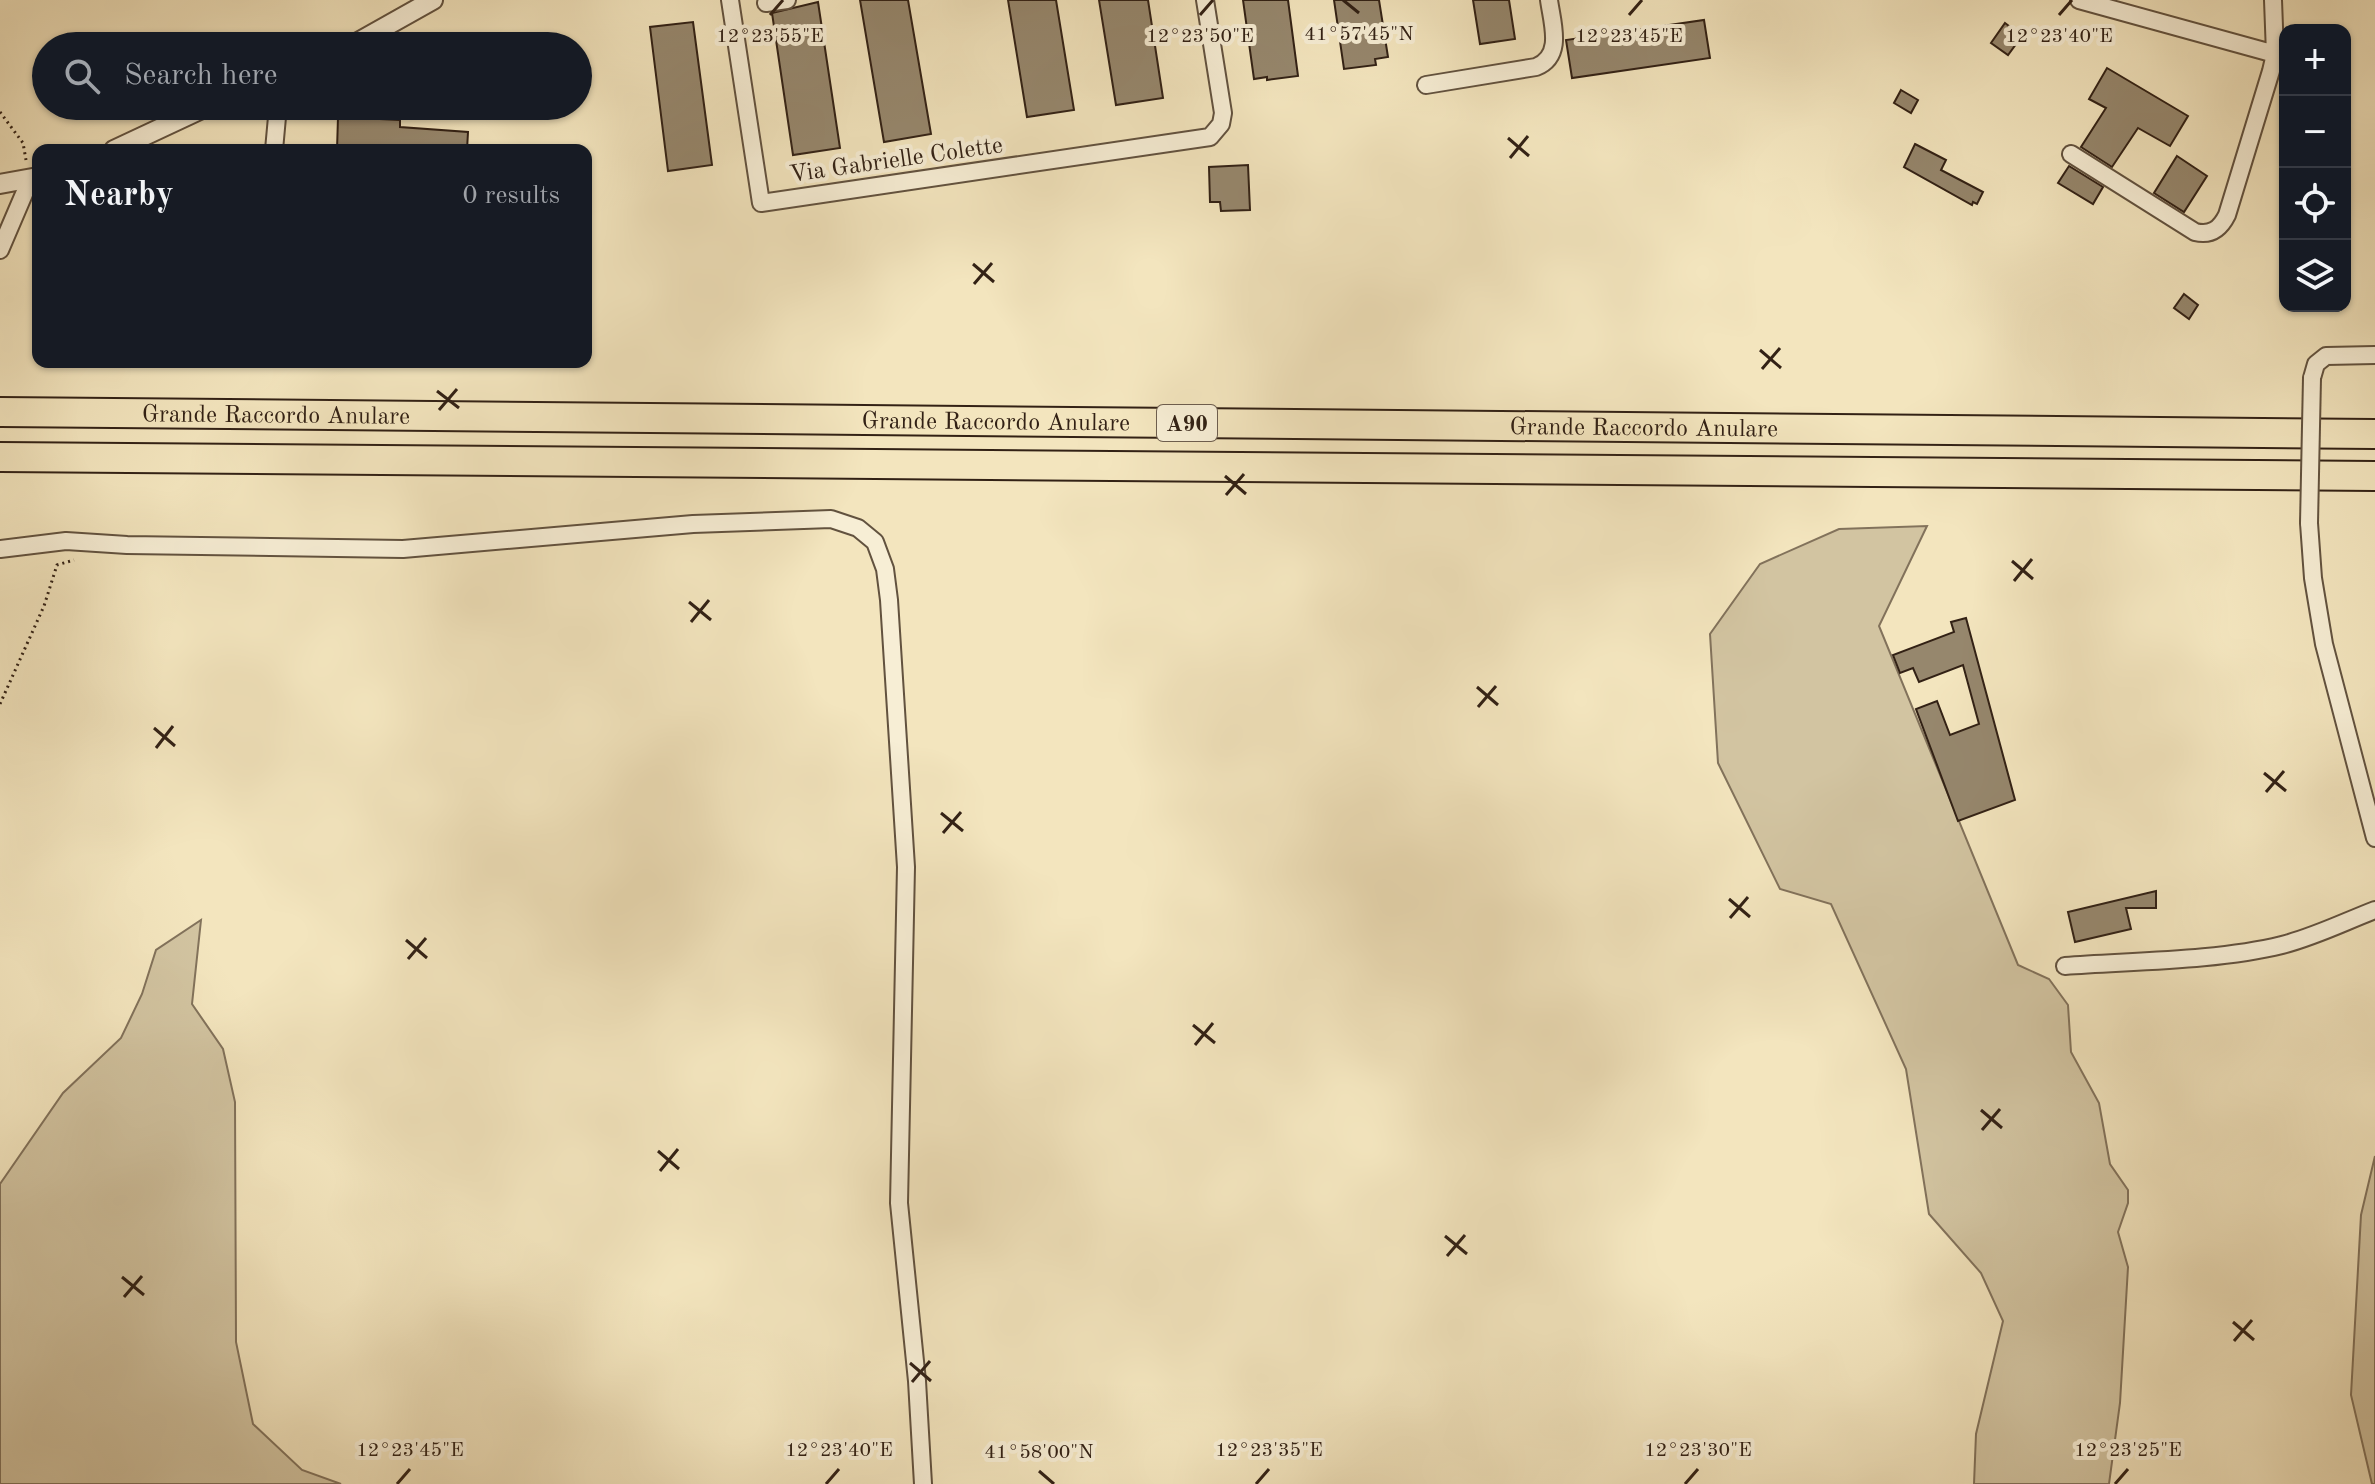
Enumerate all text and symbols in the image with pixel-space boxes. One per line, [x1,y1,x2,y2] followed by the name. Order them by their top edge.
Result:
[2279,24,2351,312] map controls
[2279,24,2351,96] button: +
[1304,25,1414,45] text: 41°57'45"N
[716,27,824,47] text: 12°23'55"E
[1146,27,1254,47] text: 12°23'50"E
[1575,27,1683,47] text: 12°23'45"E
[2005,27,2113,47] text: 12°23'40"E
[32,32,592,120] search box
[60,54,104,98] icon: search
[124,61,278,91] text: Search here
[2279,96,2351,168] button: −
[788,134,1005,188] street label: Via Gabrielle Colette
[2279,168,2351,240] button: locate
[64,179,174,213] text: Nearby
[462,183,560,209] text: 0 results
[2279,240,2351,312] button: layers
[142,403,410,430] street label: Grande Raccordo Anulare
[1157,405,1217,441] road number: A90
[862,410,1130,436] street label: Grande Raccordo Anulare
[1510,416,1778,442] street label: Grande Raccordo Anulare
[356,1441,464,1461] text: 12°23'45"E
[785,1441,893,1461] text: 12°23'40"E
[1215,1441,1323,1461] text: 12°23'35"E
[1644,1441,1752,1461] text: 12°23'30"E
[2074,1441,2182,1461] text: 12°23'25"E
[984,1443,1094,1463] text: 41°58'00"N

